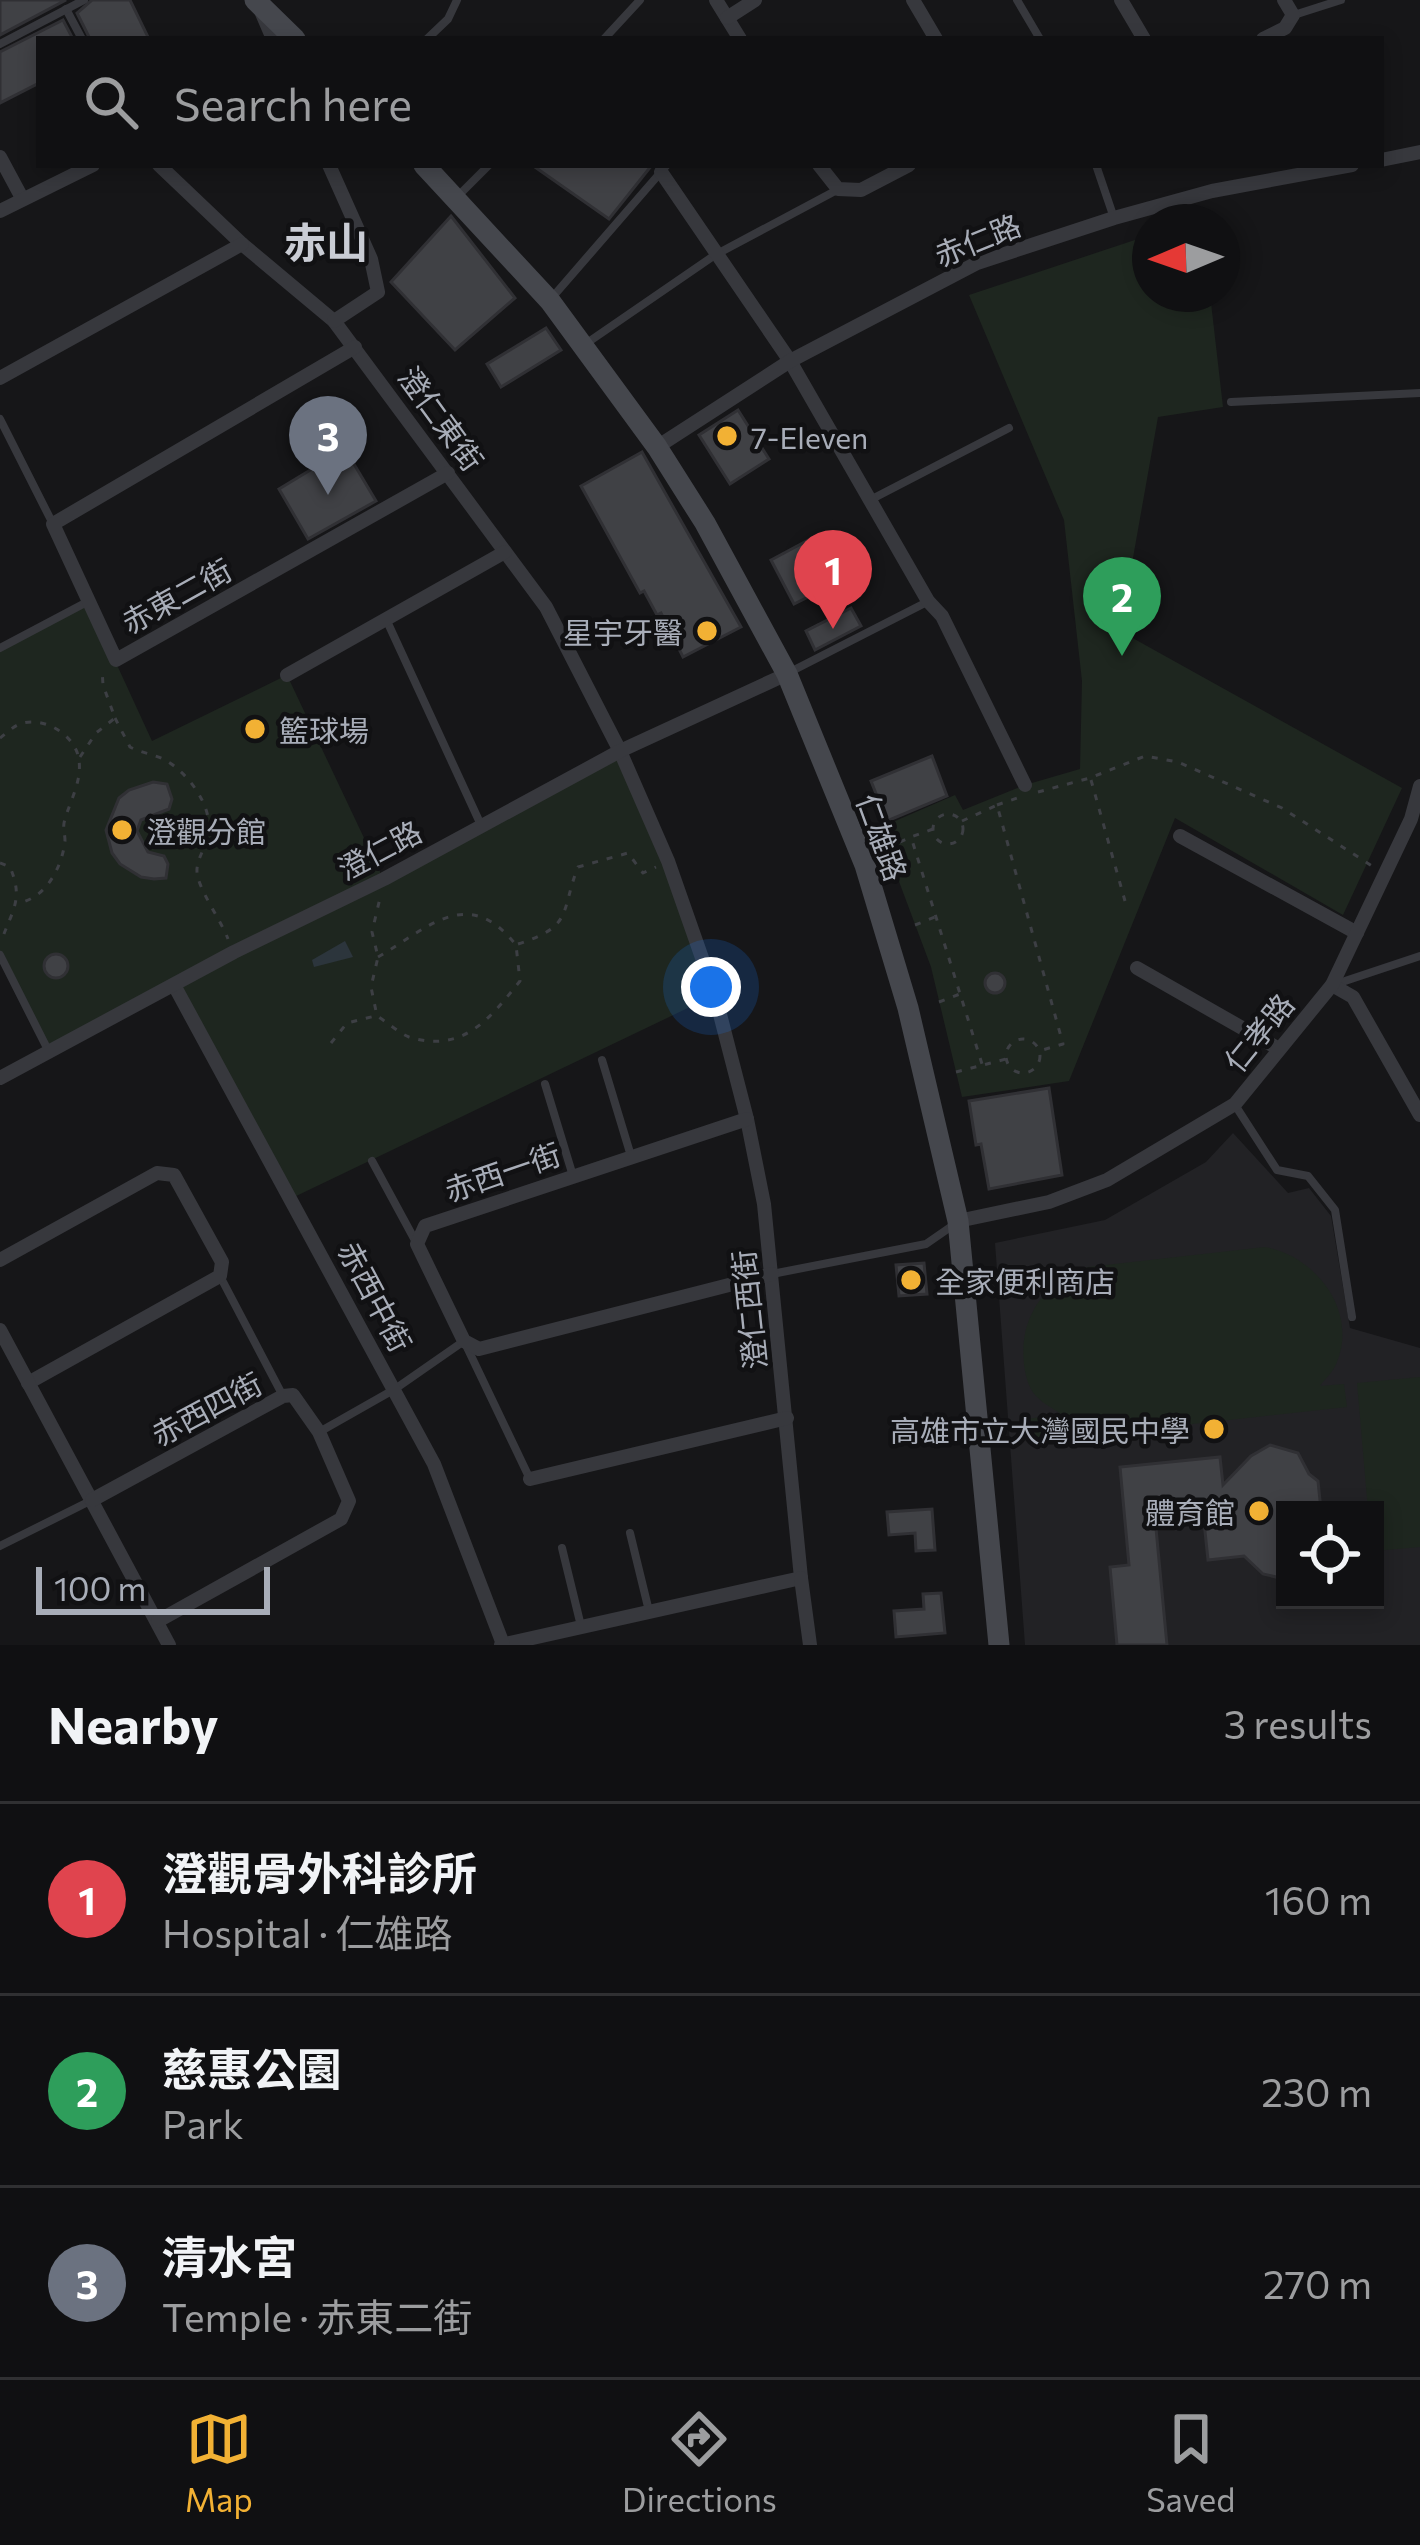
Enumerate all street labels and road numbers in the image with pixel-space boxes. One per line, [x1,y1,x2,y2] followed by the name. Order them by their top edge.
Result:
[928,205,1026,273] street label: 赤仁路
[392,359,492,477] street label: 澄仁東街
[115,550,237,640] street label: 赤東二街
[850,788,916,886] street label: 仁雄路
[331,812,427,886] street label: 澄仁路
[1215,985,1301,1079] street label: 仁孝路
[439,1134,565,1208] street label: 赤西一街
[331,1234,421,1358] street label: 赤西中街
[723,1248,773,1372] street label: 澄仁西街
[144,1363,268,1453] street label: 赤西四街

